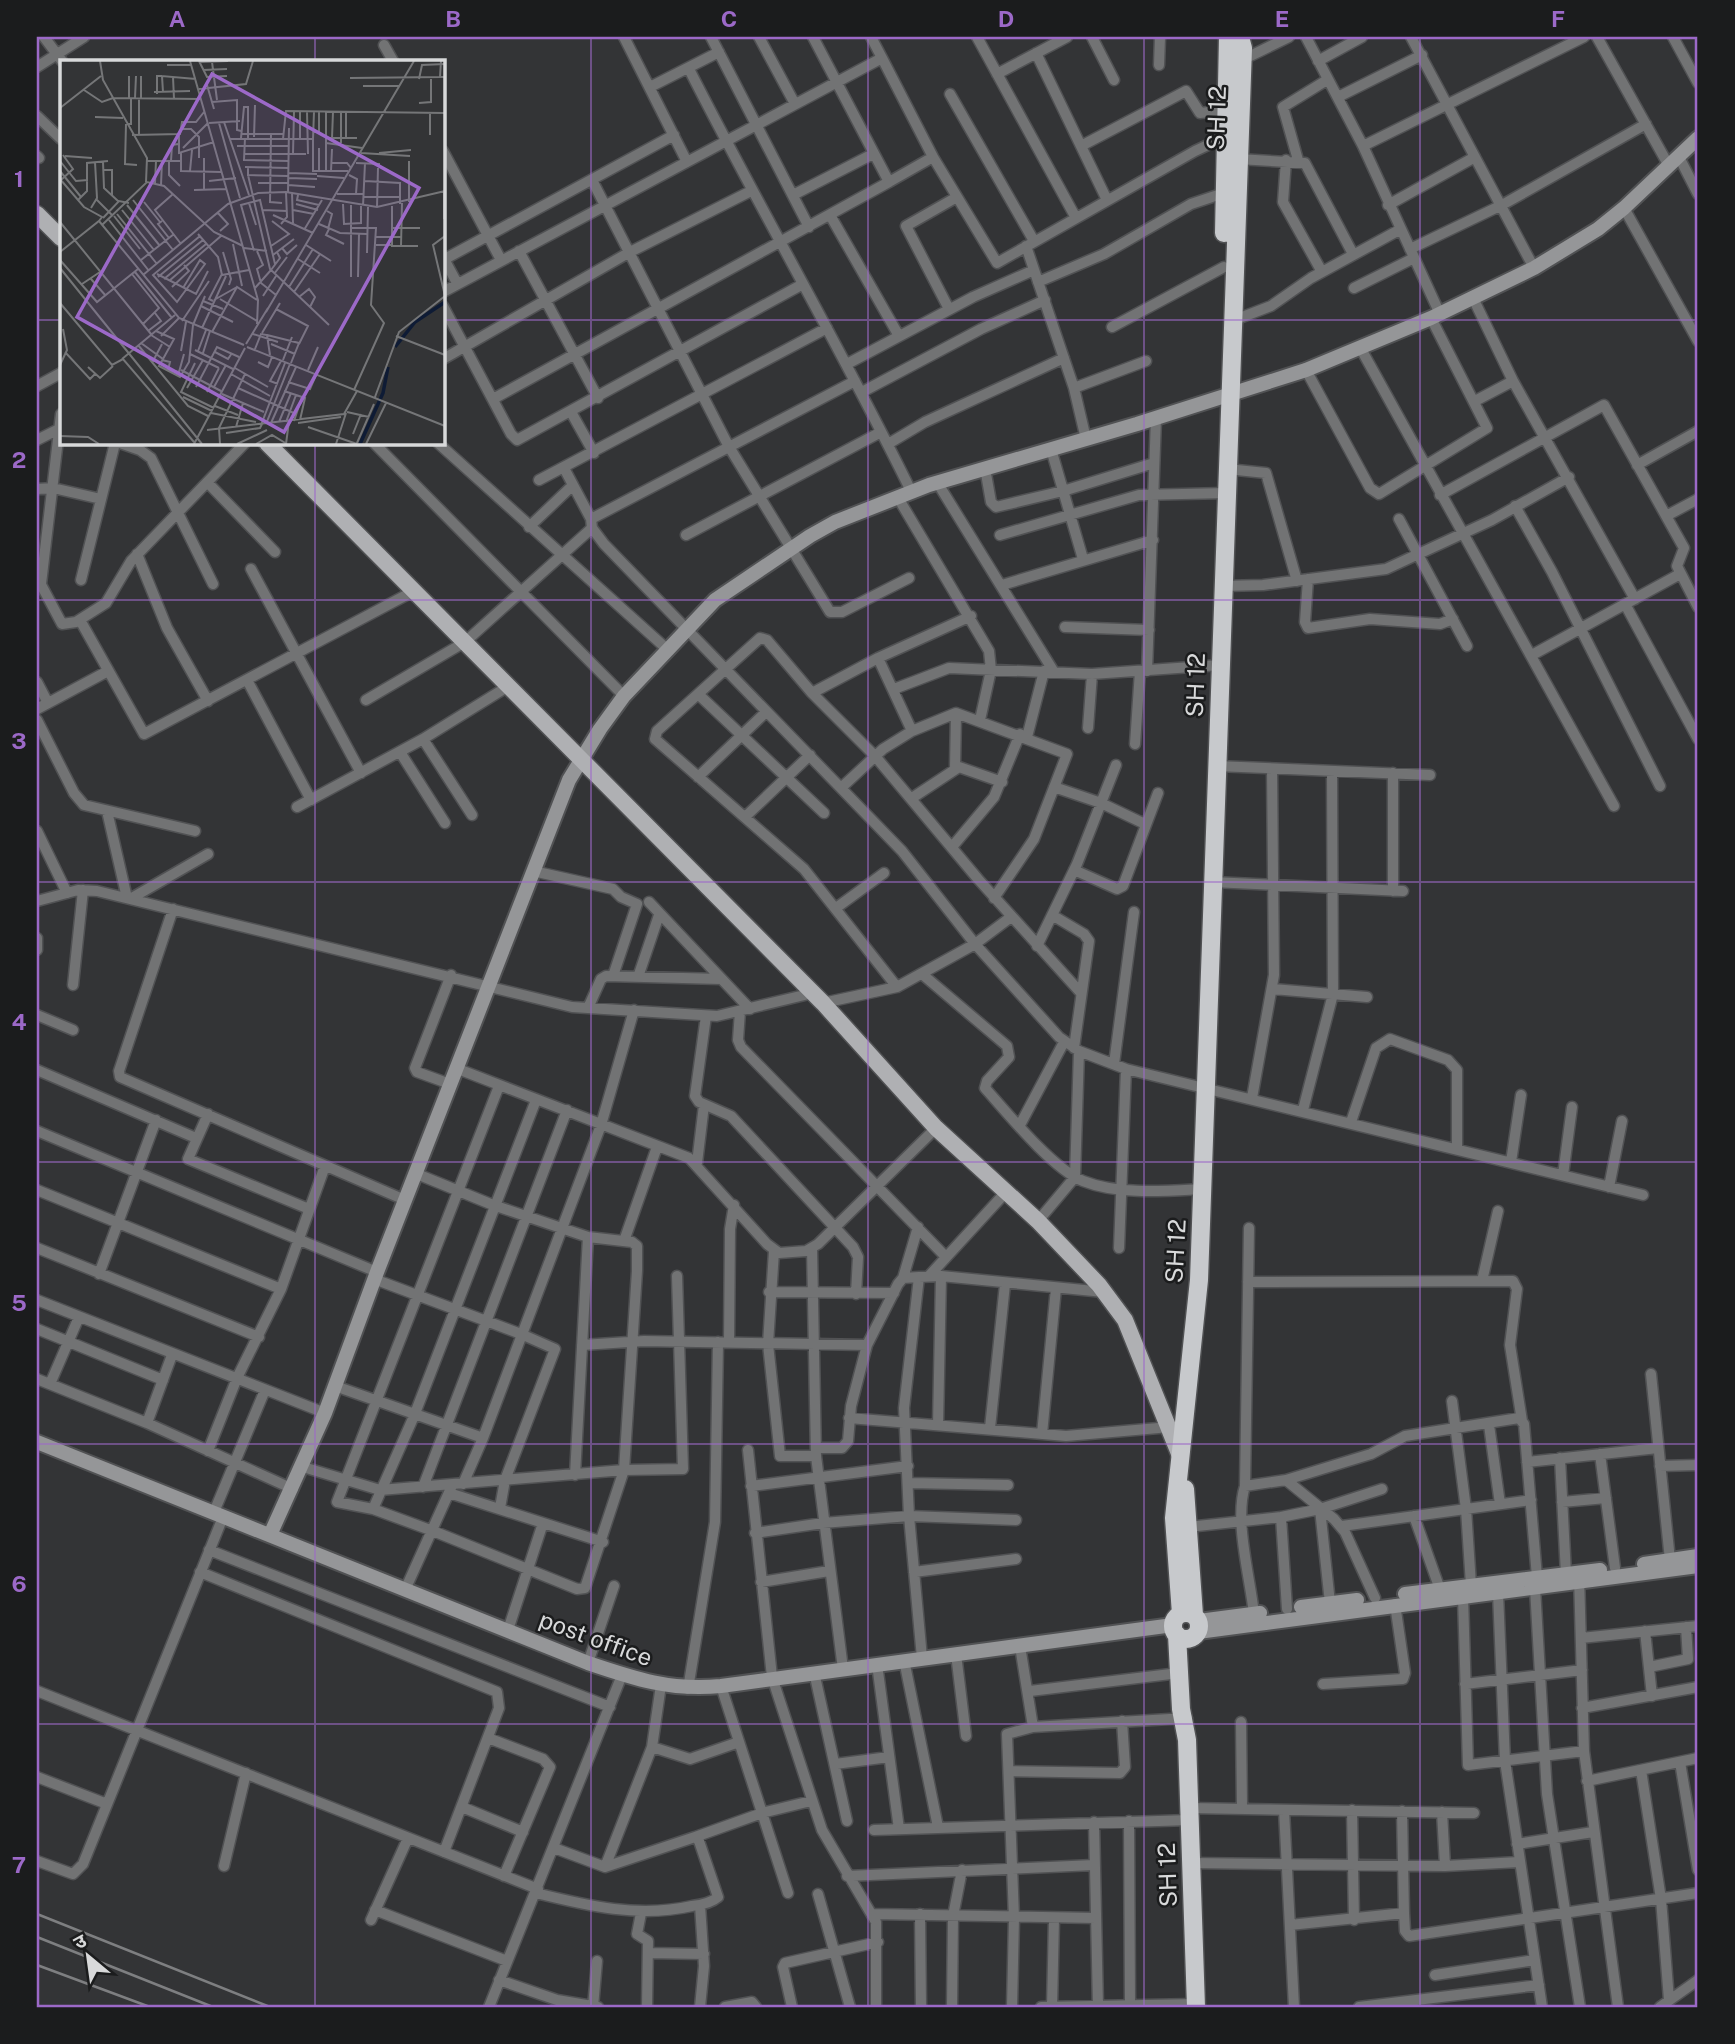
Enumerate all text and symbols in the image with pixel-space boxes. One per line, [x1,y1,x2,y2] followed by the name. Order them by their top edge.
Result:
[169,5,186,32] text: A
[445,5,461,32] text: B
[721,5,737,32] text: C
[998,5,1014,32] text: D
[1275,5,1289,32] text: E
[1551,5,1565,32] text: F
[60,60,444,444] inset map
[1201,85,1231,151] street label: SH 12
[14,165,24,192] text: 1
[12,446,26,473] text: 2
[1180,652,1210,718] street label: SH 12
[11,727,27,754] text: 3
[11,1008,27,1035] text: 4
[1159,1218,1191,1284] street label: SH 12
[11,1289,27,1316] text: 5
[11,1570,27,1597] text: 6
[536,1605,656,1671] street label: post office
[1152,1842,1182,1908] street label: SH 12
[12,1851,26,1878] text: 7
[52,1922,122,1992] north arrow
[70,1928,91,1953] text: उ

